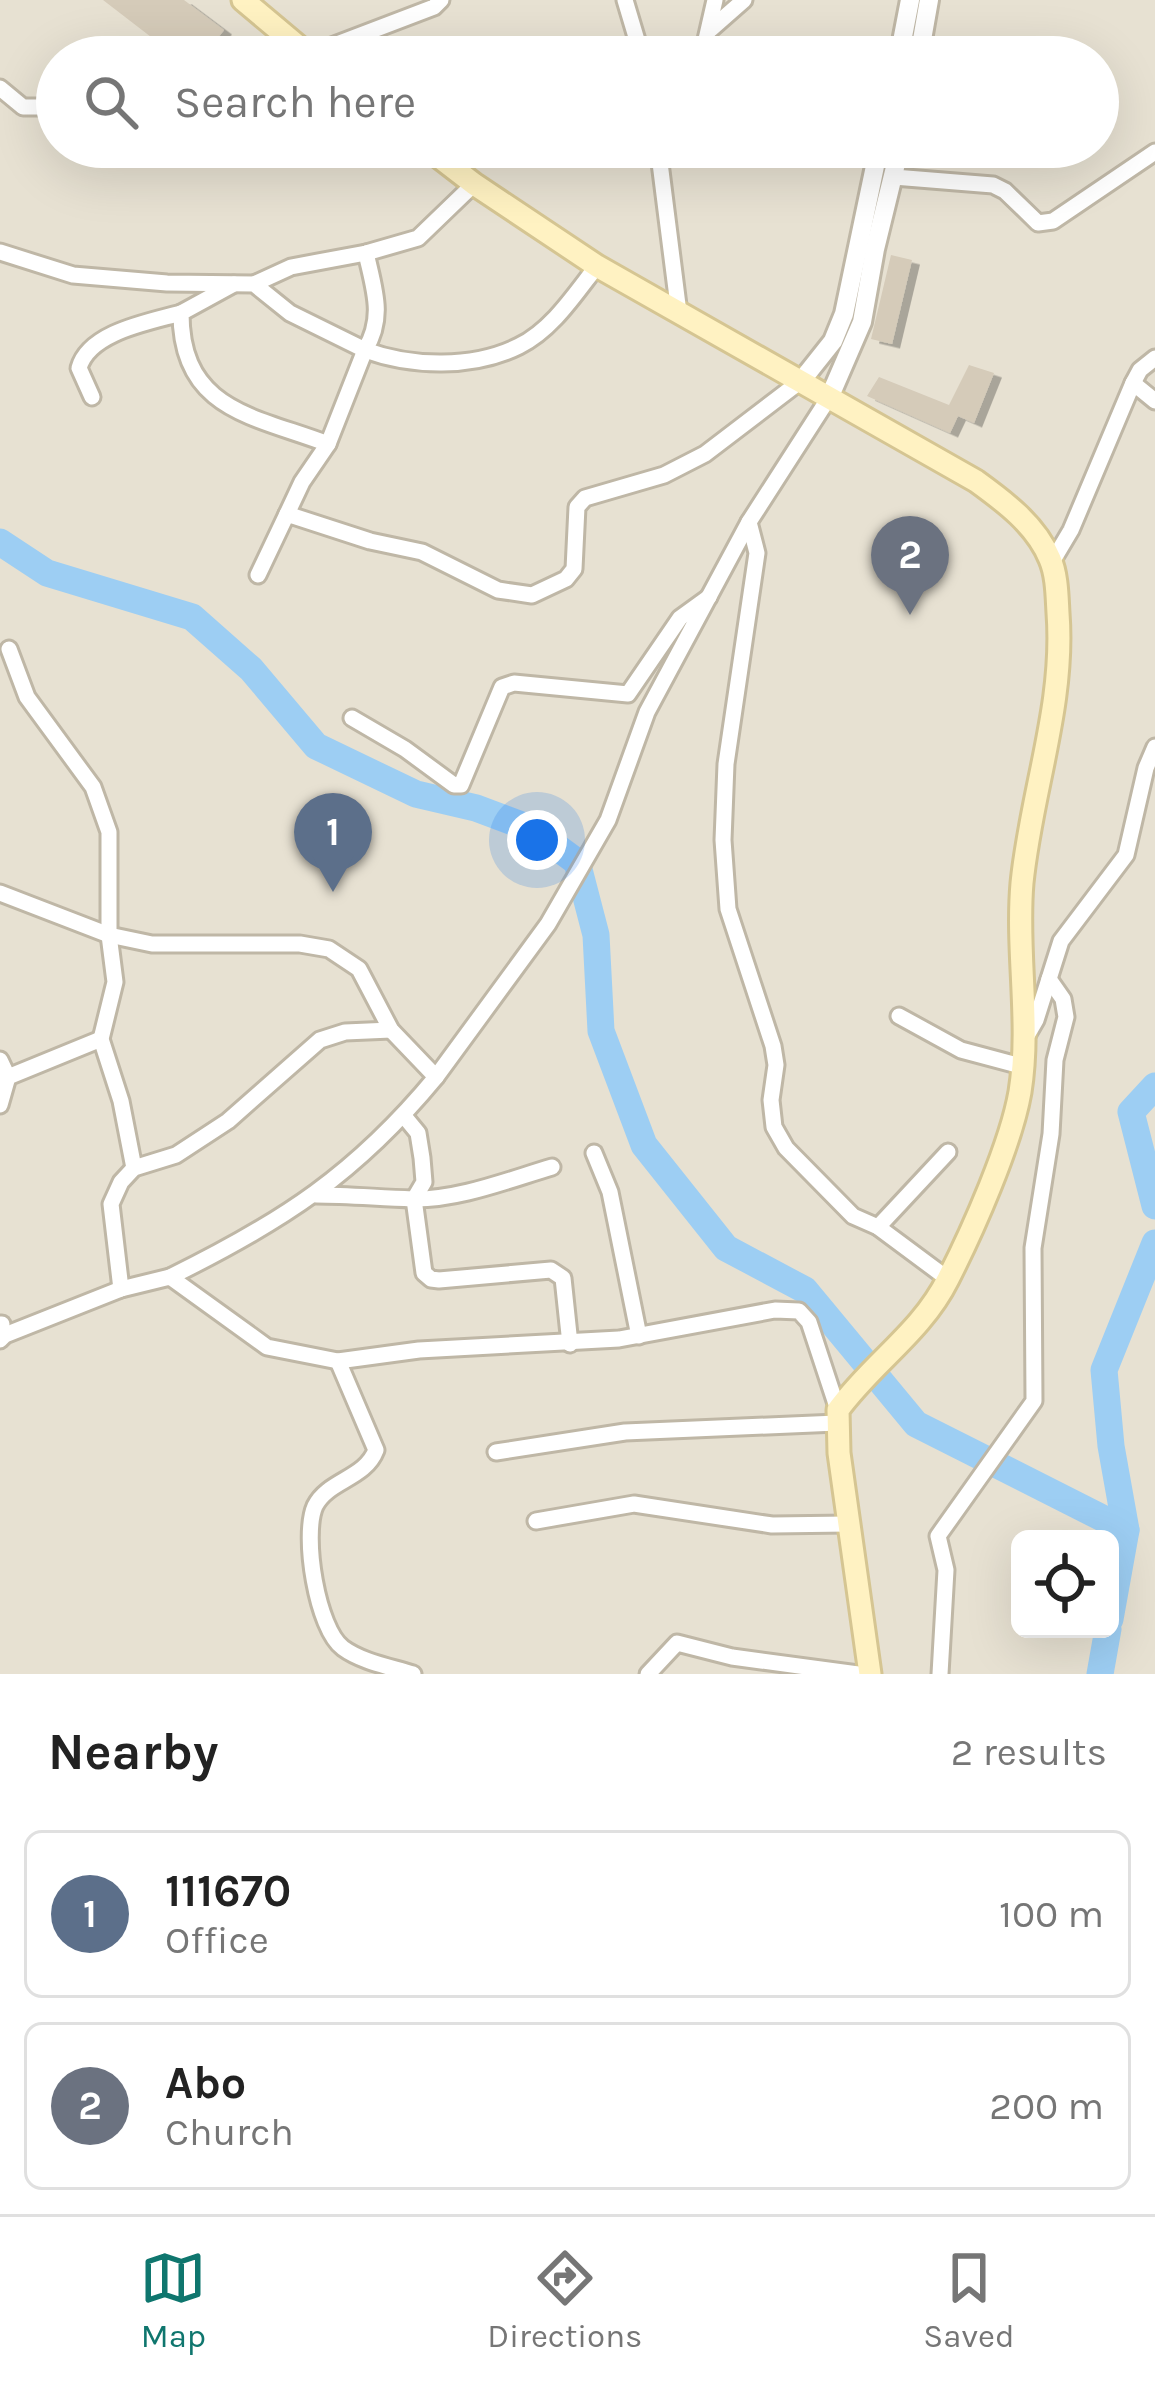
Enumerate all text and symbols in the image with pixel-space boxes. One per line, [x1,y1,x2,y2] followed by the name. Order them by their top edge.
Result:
[36,36,1119,168] search box
[78,69,144,135] icon: search
[174,76,416,128] text: Search here
[871,516,949,615] pin: 2
[294,793,372,892] pin: 1
[507,810,567,870] your location
[1011,1530,1119,1638] map controls
[1011,1530,1119,1638] button: locate
[48,1722,218,1782] text: Nearby
[951,1729,1107,1775] text: 2 results
[165,1865,291,1917] text: 111670
[83,1891,97,1937] text: 1
[999,1891,1104,1937] text: 100 m
[165,1917,269,1963] text: Office
[165,2057,246,2109] text: Abo
[78,2083,102,2129] text: 2
[989,2083,1104,2129] text: 200 m
[165,2109,294,2155] text: Church
[140,2245,206,2355] tab: Map
[487,2245,642,2355] tab: Directions
[923,2245,1015,2355] tab: Saved

